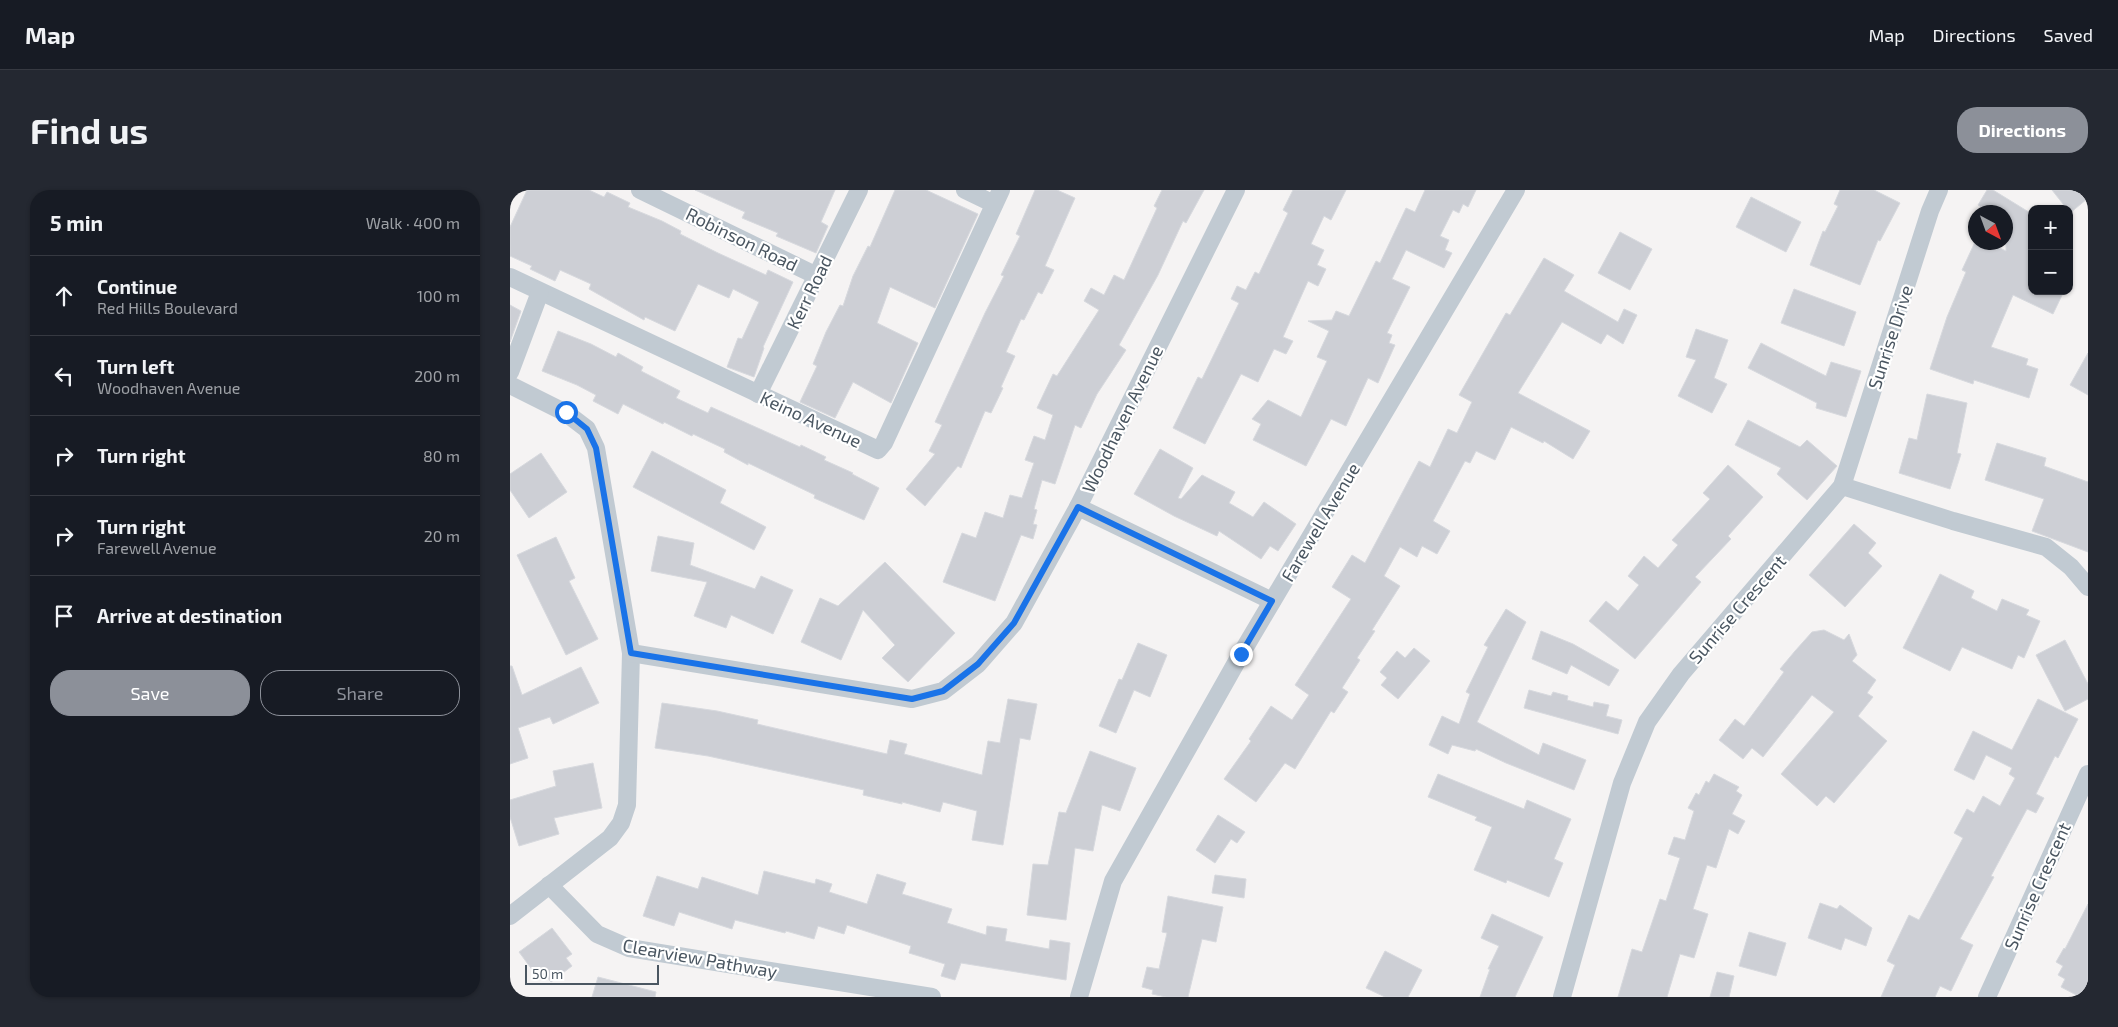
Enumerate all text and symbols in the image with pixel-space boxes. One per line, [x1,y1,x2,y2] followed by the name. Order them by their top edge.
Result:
[25,20,75,49] text: Map
[1868,24,1905,46] text: Map
[1933,24,2016,46] text: Directions
[2044,24,2093,46] text: Saved
[1957,107,2088,153] button: Directions
[30,109,148,151] text: Find us
[682,202,802,276] street label: Robinson Road
[1968,205,2013,250] north arrow
[2028,205,2073,295] map controls
[2028,205,2073,250] button: +
[50,210,103,235] text: 5 min
[366,213,460,232] text: Walk · 400 m
[2028,250,2073,295] button: −
[782,251,836,333] street label: Kerr Road
[97,275,177,298] text: Continue
[50,282,78,310] icon: ahead
[1863,282,1917,392] street label: Sunrise Drive
[417,286,460,305] text: 100 m
[97,298,238,317] text: Red Hills Boulevard
[1077,342,1167,496] street label: Woodhaven Avenue
[97,355,174,378] text: Turn left
[50,362,78,390] icon: left
[414,366,460,385] text: 200 m
[97,378,240,397] text: Woodhaven Avenue
[757,386,865,452] street label: Keino Avenue
[555,401,578,424] route start
[50,442,78,470] icon: right
[97,444,185,467] text: Turn right
[423,446,460,465] text: 80 m
[1276,459,1364,585] street label: Farewell Avenue
[97,515,185,538] text: Turn right
[50,522,78,550] icon: right
[424,526,460,545] text: 20 m
[97,538,216,557] text: Farewell Avenue
[1684,550,1790,668] street label: Sunrise Crescent
[50,602,78,630] icon: arrive
[97,604,282,627] text: Arrive at destination
[1230,643,1253,666] route end
[50,670,250,716] button: Save
[260,670,460,716] button: Share
[1999,819,2075,953] street label: Sunrise Crescent
[621,934,779,982] street label: Clearview Pathway
[525,962,659,985] scale bar
[532,965,563,982] text: 50 m

